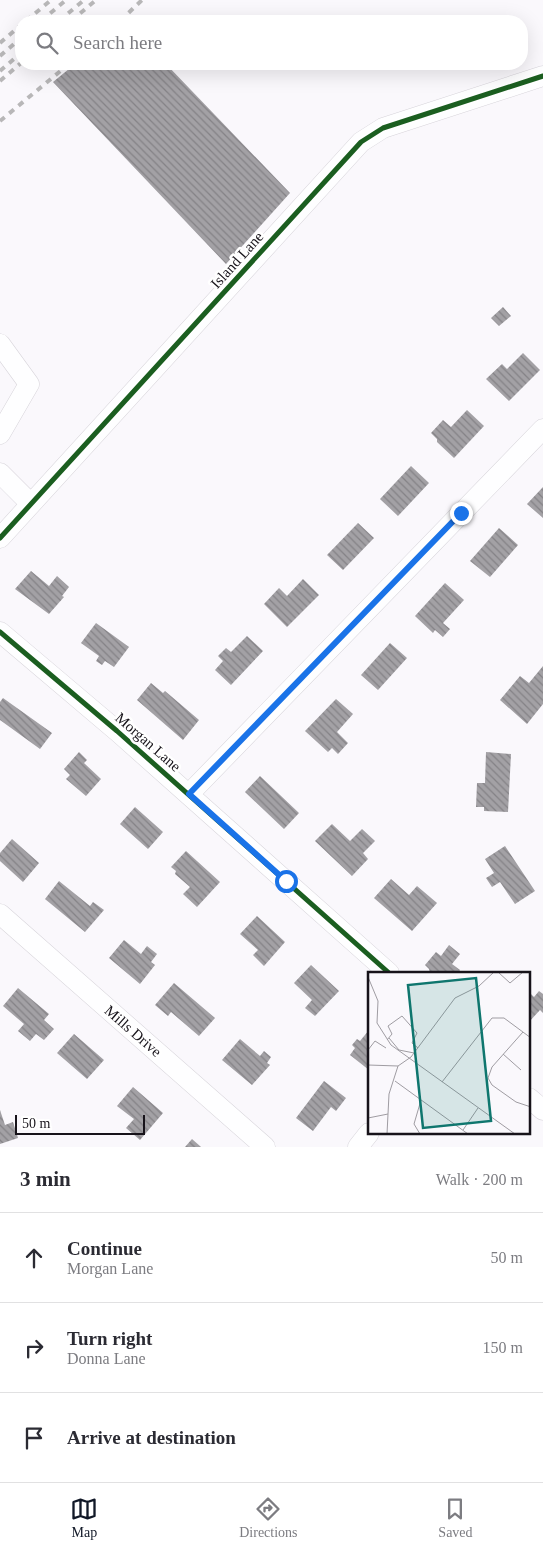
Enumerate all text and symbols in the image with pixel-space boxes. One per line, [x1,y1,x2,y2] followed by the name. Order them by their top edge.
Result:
[15,15,528,70] search box
[33,29,61,57] icon: search
[73,32,162,53] text: Search here
[208,228,267,292] street label: Island Lane
[450,502,473,525] route end
[112,709,184,775] street label: Morgan Lane
[275,870,298,893] route start
[368,972,530,1134] inset map
[101,1002,165,1060] street label: Mills Drive
[15,1112,145,1135] scale bar
[22,1116,50,1131] text: 50 m
[20,1167,71,1191] text: 3 min
[436,1171,523,1188] text: Walk · 200 m
[67,1238,142,1259] text: Continue
[20,1244,48,1272] icon: ahead
[491,1249,523,1266] text: 50 m
[67,1260,153,1277] text: Morgan Lane
[67,1328,152,1349] text: Turn right
[20,1334,48,1362] icon: right
[483,1339,523,1356] text: 150 m
[67,1350,146,1367] text: Donna Lane
[20,1424,48,1452] icon: arrive
[67,1427,236,1448] text: Arrive at destination
[70,1495,98,1541] tab: Map
[239,1495,298,1541] tab: Directions
[438,1495,473,1541] tab: Saved

